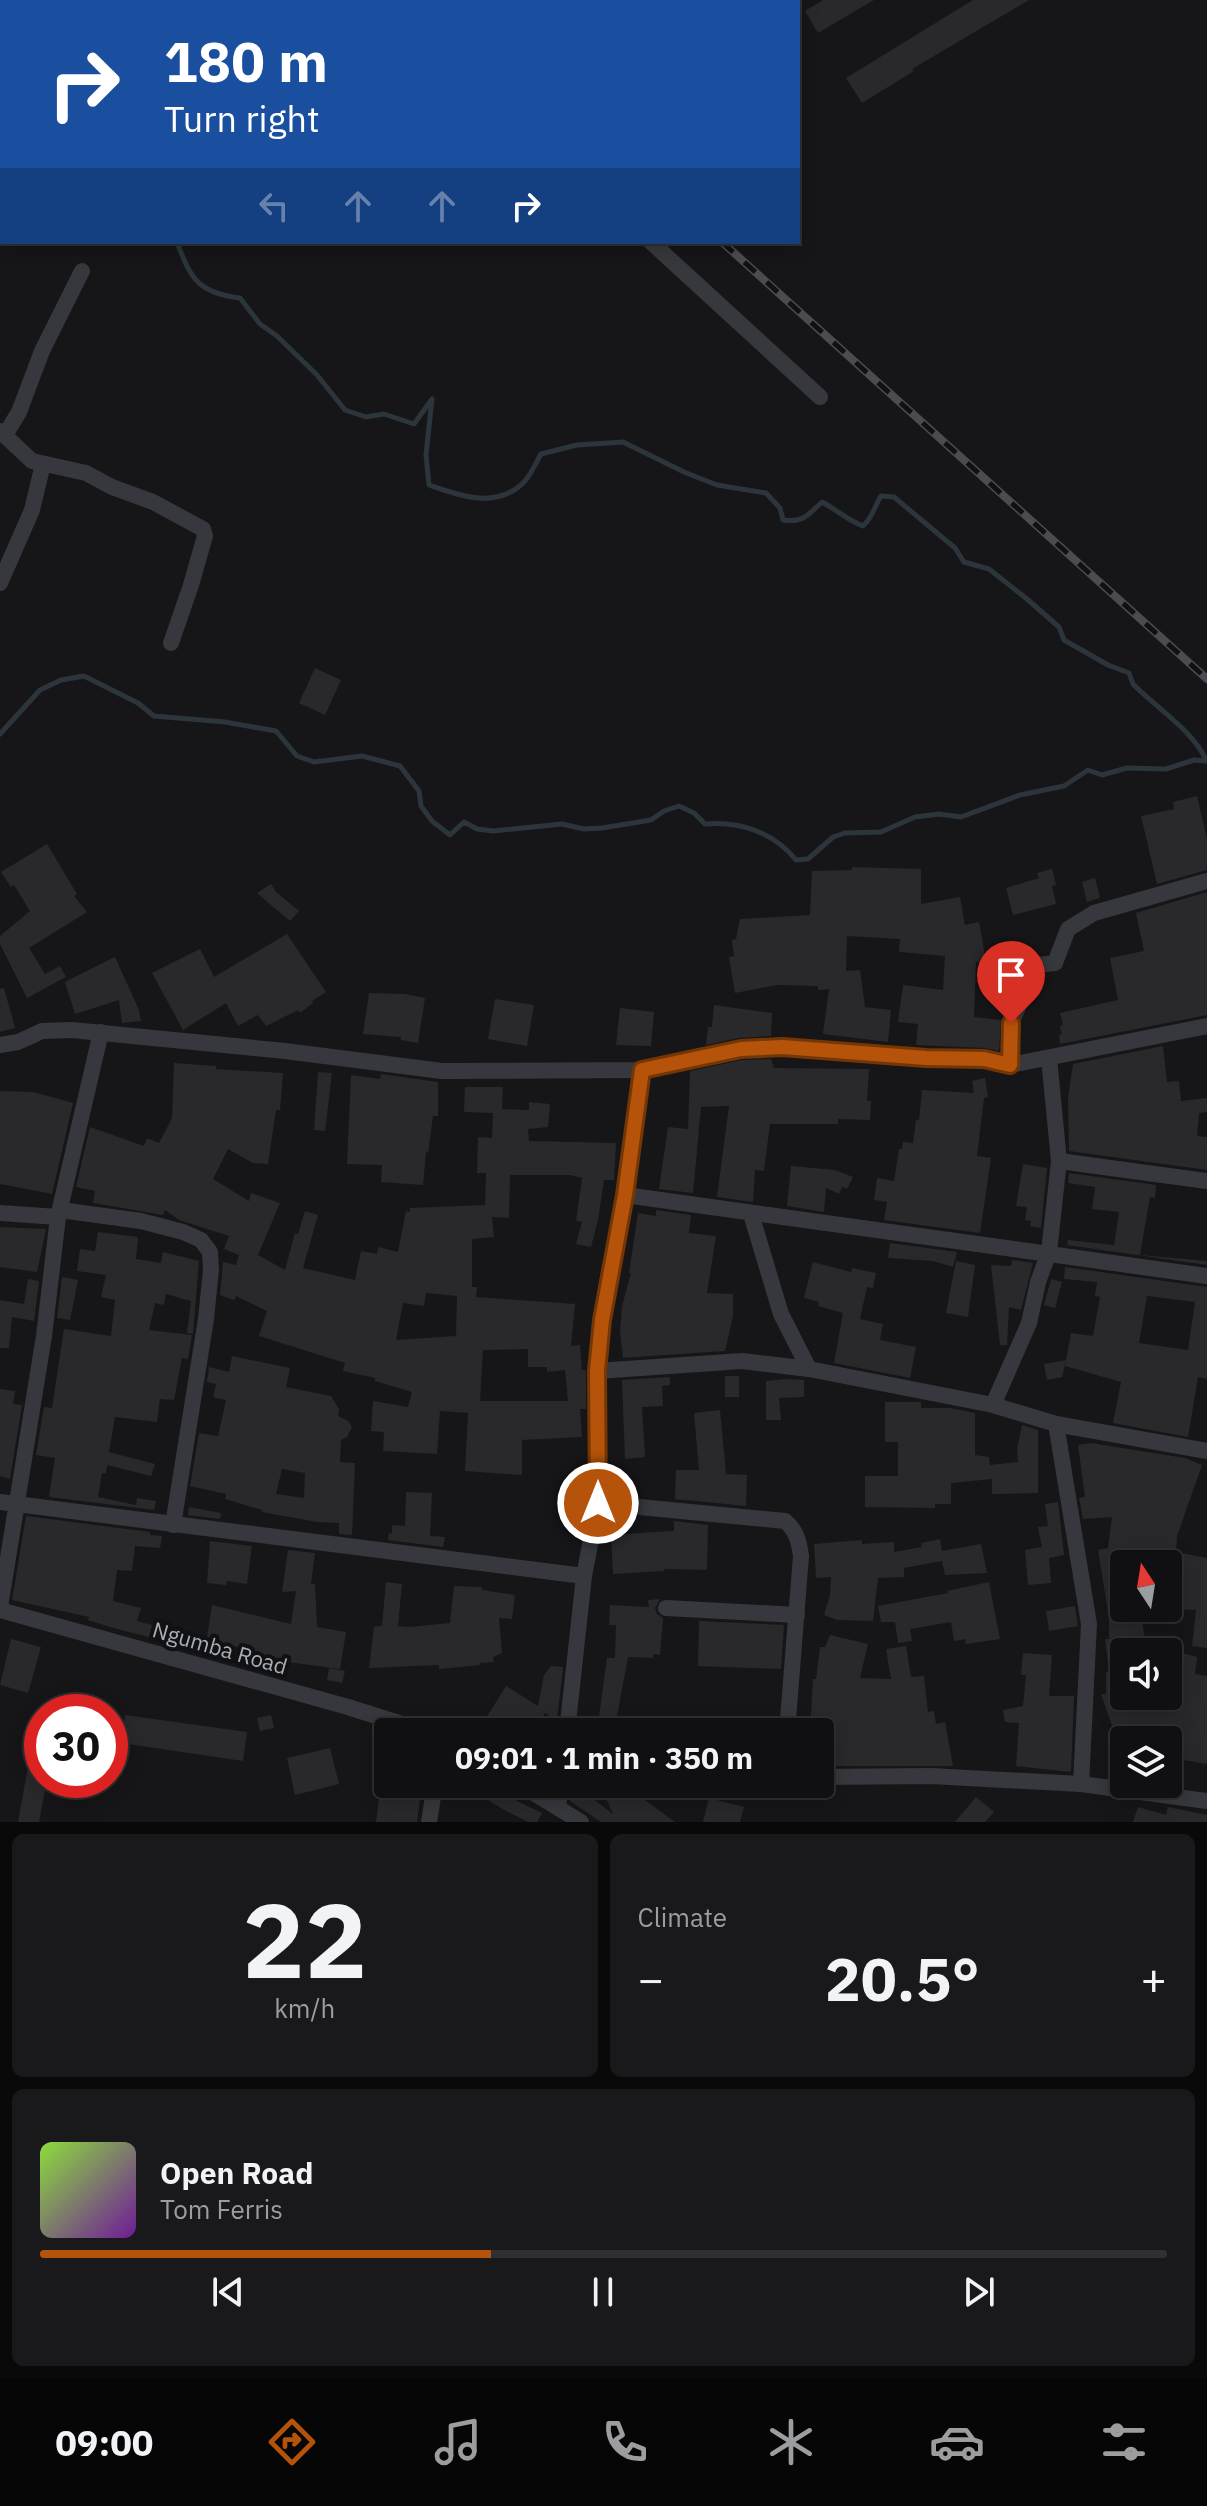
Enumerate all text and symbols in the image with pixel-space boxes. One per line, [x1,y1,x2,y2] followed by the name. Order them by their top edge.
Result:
[164,25,328,97] text: 180 m
[32,32,136,136] icon: right
[164,95,320,142] text: Turn right
[252,184,296,228] icon: left
[336,184,380,228] icon: ahead
[420,184,464,228] icon: ahead
[504,184,548,228] icon: right
[977,941,1045,1023] pin
[989,953,1033,997] icon: arrive
[556,1461,640,1545] position arrow
[1110,1550,1182,1622] north arrow
[1110,1550,1182,1798] map controls
[149,1614,291,1681] street label: Ngumba Road
[1110,1638,1182,1710] button: sound
[24,1694,128,1798] speed limit sign: 30
[1110,1726,1182,1798] button: layers
[455,1738,753,1777] text: 09:01 · 1 min · 350 m
[242,1871,367,2007] text: 22
[638,1900,727,1934] text: Climate
[825,1939,980,2018] text: 20.5°
[638,1950,664,2007] text: −
[1141,1950,1167,2007] text: +
[274,1991,335,2025] text: km/h
[160,2153,313,2192] text: Open Road
[160,2192,283,2226] text: Tom Ferris
[206,2270,250,2314] icon: previous
[581,2270,625,2314] icon: pause
[957,2270,1001,2314] icon: next
[264,2414,320,2470] icon: directions
[430,2414,486,2470] icon: music
[597,2414,653,2470] icon: phone
[763,2414,819,2470] icon: climate
[929,2414,985,2470] icon: car
[1096,2414,1152,2470] icon: filters
[55,2419,153,2466] text: 09:00

